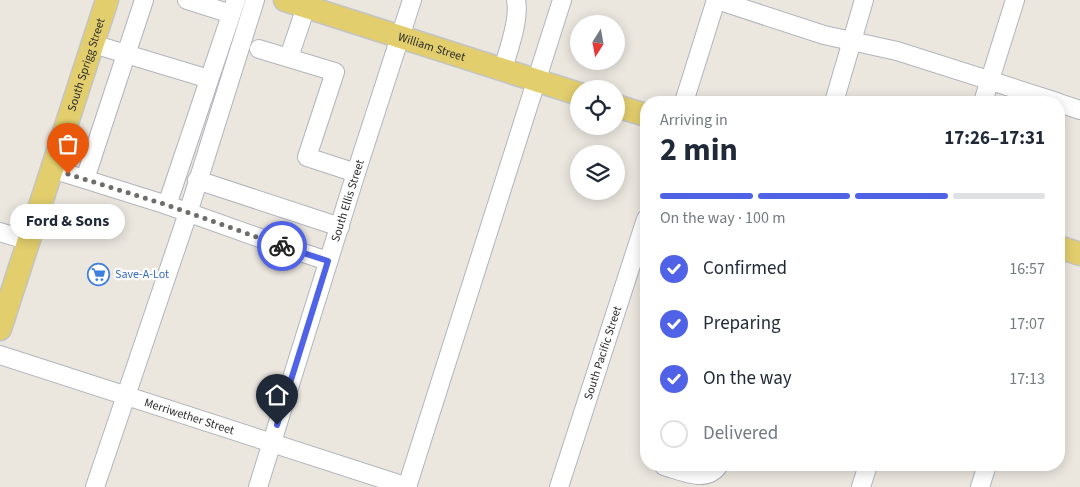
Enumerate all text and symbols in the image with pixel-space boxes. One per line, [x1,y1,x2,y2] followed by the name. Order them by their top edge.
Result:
[570,15,625,70] north arrow
[570,15,625,200] map controls
[63,16,109,114] street label: South Sprigg Street
[396,28,468,66] street label: William Street
[570,80,625,135] button: locate
[660,109,728,131] text: Arriving in
[47,123,89,174] pin
[944,125,1045,152] text: 17:26–17:31
[660,127,738,173] text: 2 min
[54,130,82,158] icon: bag
[570,145,625,200] button: layers
[327,157,368,244] street label: South Ellis Street
[10,204,126,239] callout: Ford & Sons
[660,207,785,229] text: On the way · 100 m
[26,210,109,232] text: Ford & Sons
[257,221,307,271] courier
[268,232,296,260] icon: bike
[660,255,688,283] icon: check
[703,255,787,282] text: Confirmed
[1009,258,1045,280] text: 16:57
[87,262,111,286] supermarket icon: Save-A-Lot
[115,266,169,283] place label: Save-A-Lot
[579,304,626,402] street label: South Pacific Street
[660,310,688,338] icon: check
[703,310,781,337] text: Preparing
[1009,313,1045,335] text: 17:07
[660,365,688,393] icon: check
[703,365,792,392] text: On the way
[1009,368,1045,390] text: 17:13
[256,374,298,425] pin
[263,381,291,409] icon: home
[142,394,237,439] street label: Merriwether Street
[703,420,778,447] text: Delivered

